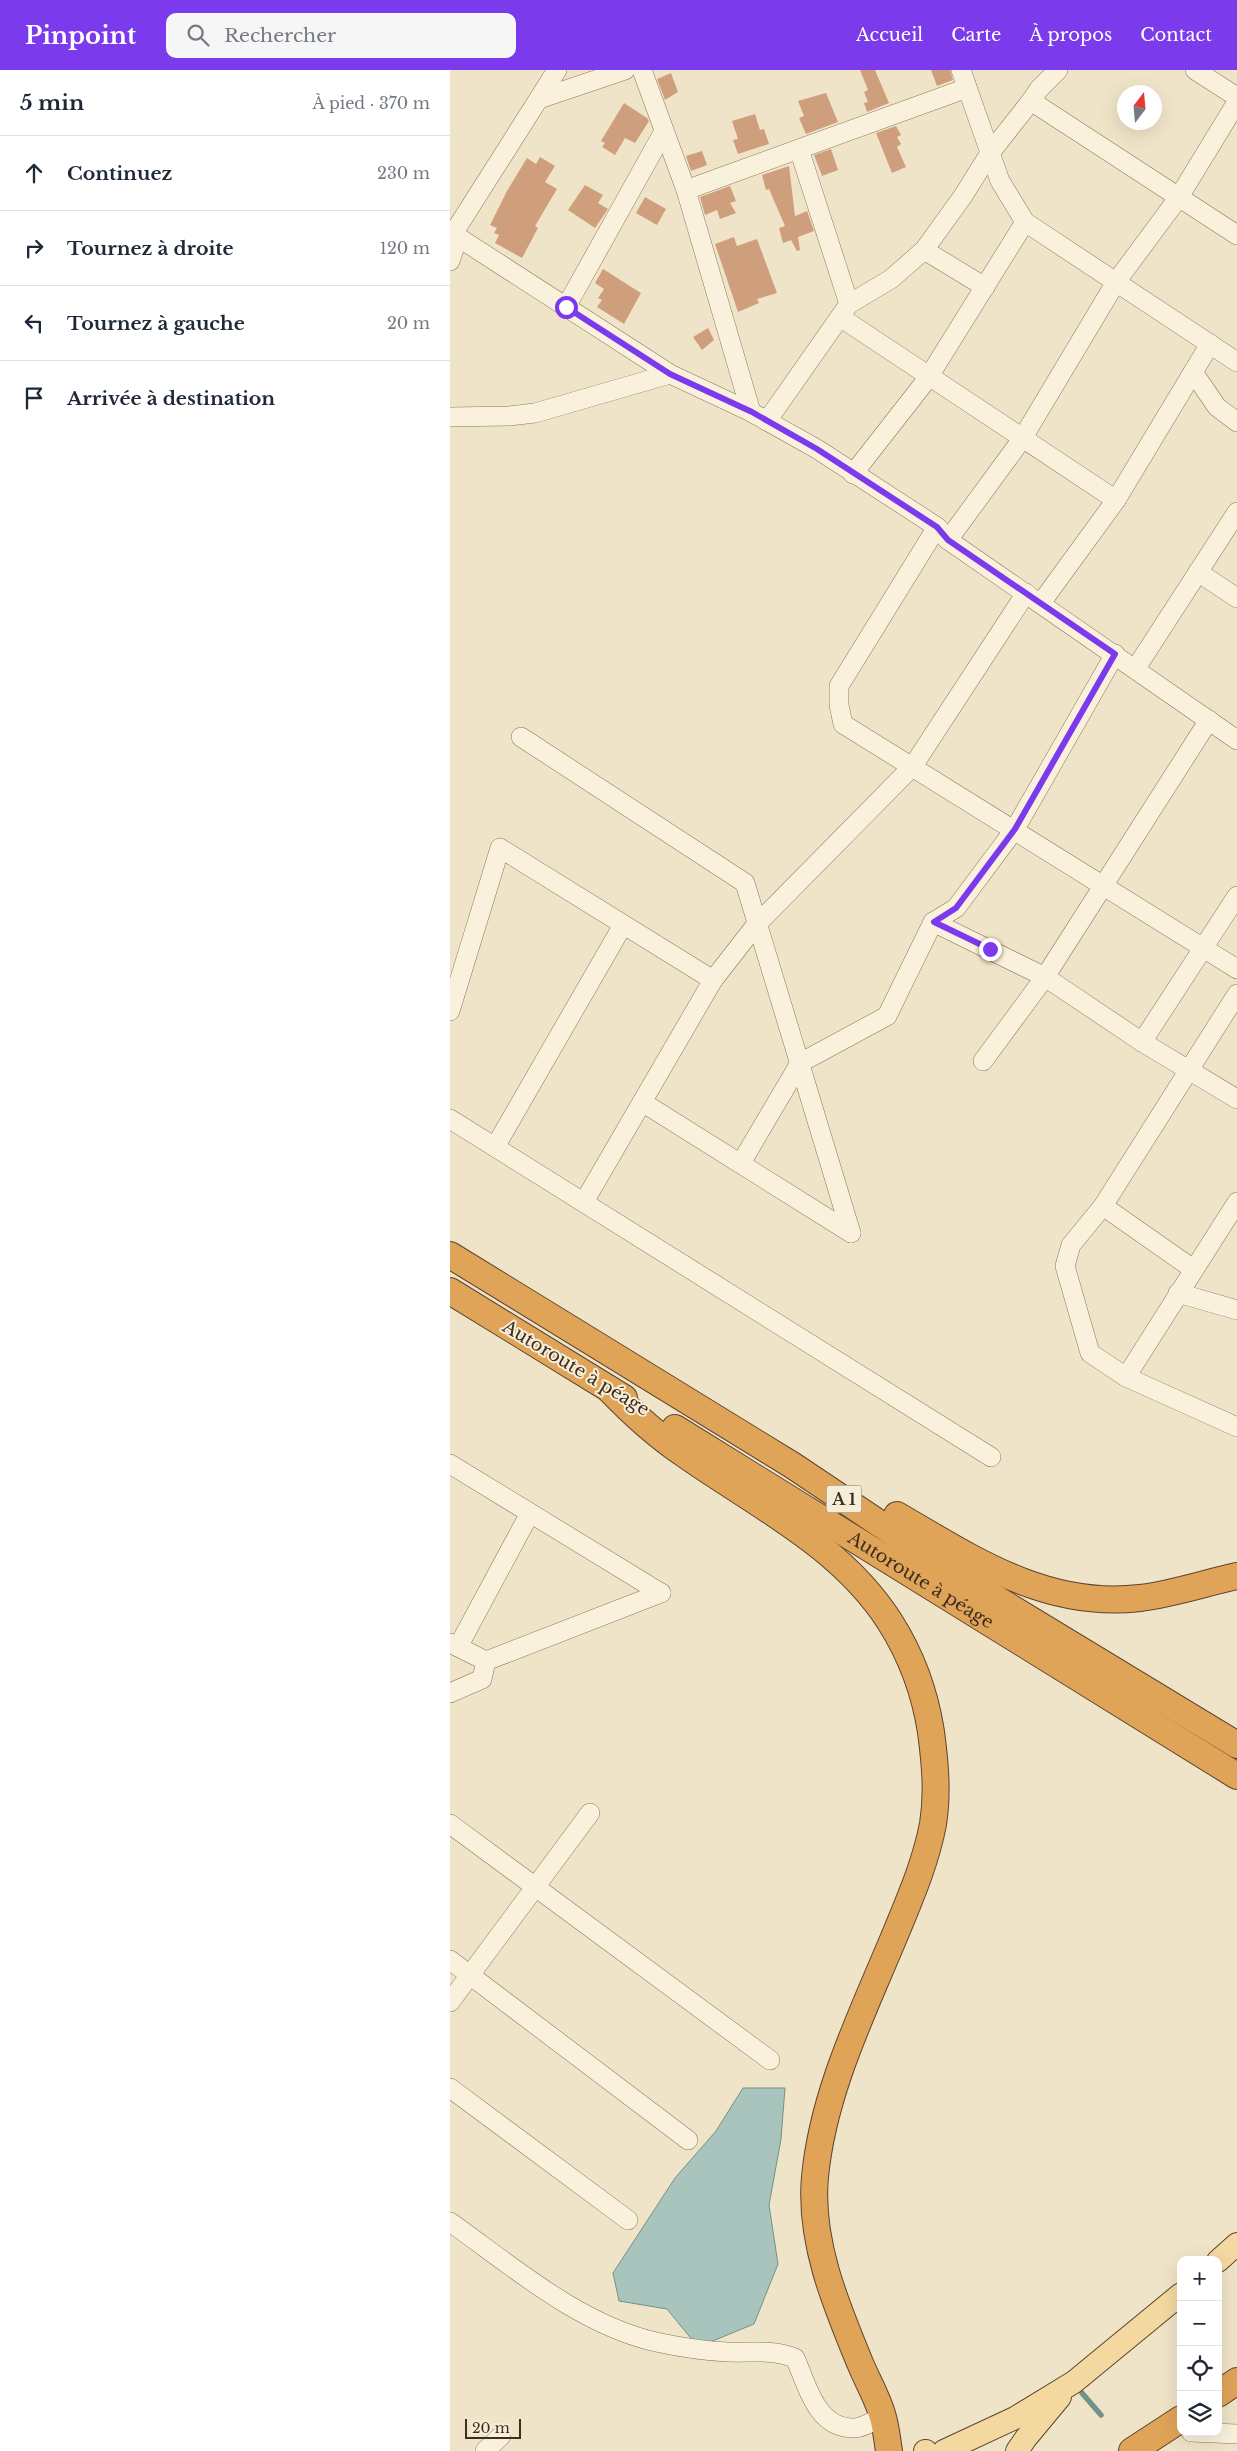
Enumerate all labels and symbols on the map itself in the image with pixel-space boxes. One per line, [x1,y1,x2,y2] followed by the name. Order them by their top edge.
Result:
[1117,85,1162,130] north arrow
[555,296,578,319] route start
[979,938,1002,961] route end
[498,1315,653,1421] street label: Autoroute à péage
[826,1486,862,1512] road number: A 1
[843,1526,998,1634] street label: Autoroute à péage
[465,2416,521,2439] scale bar

